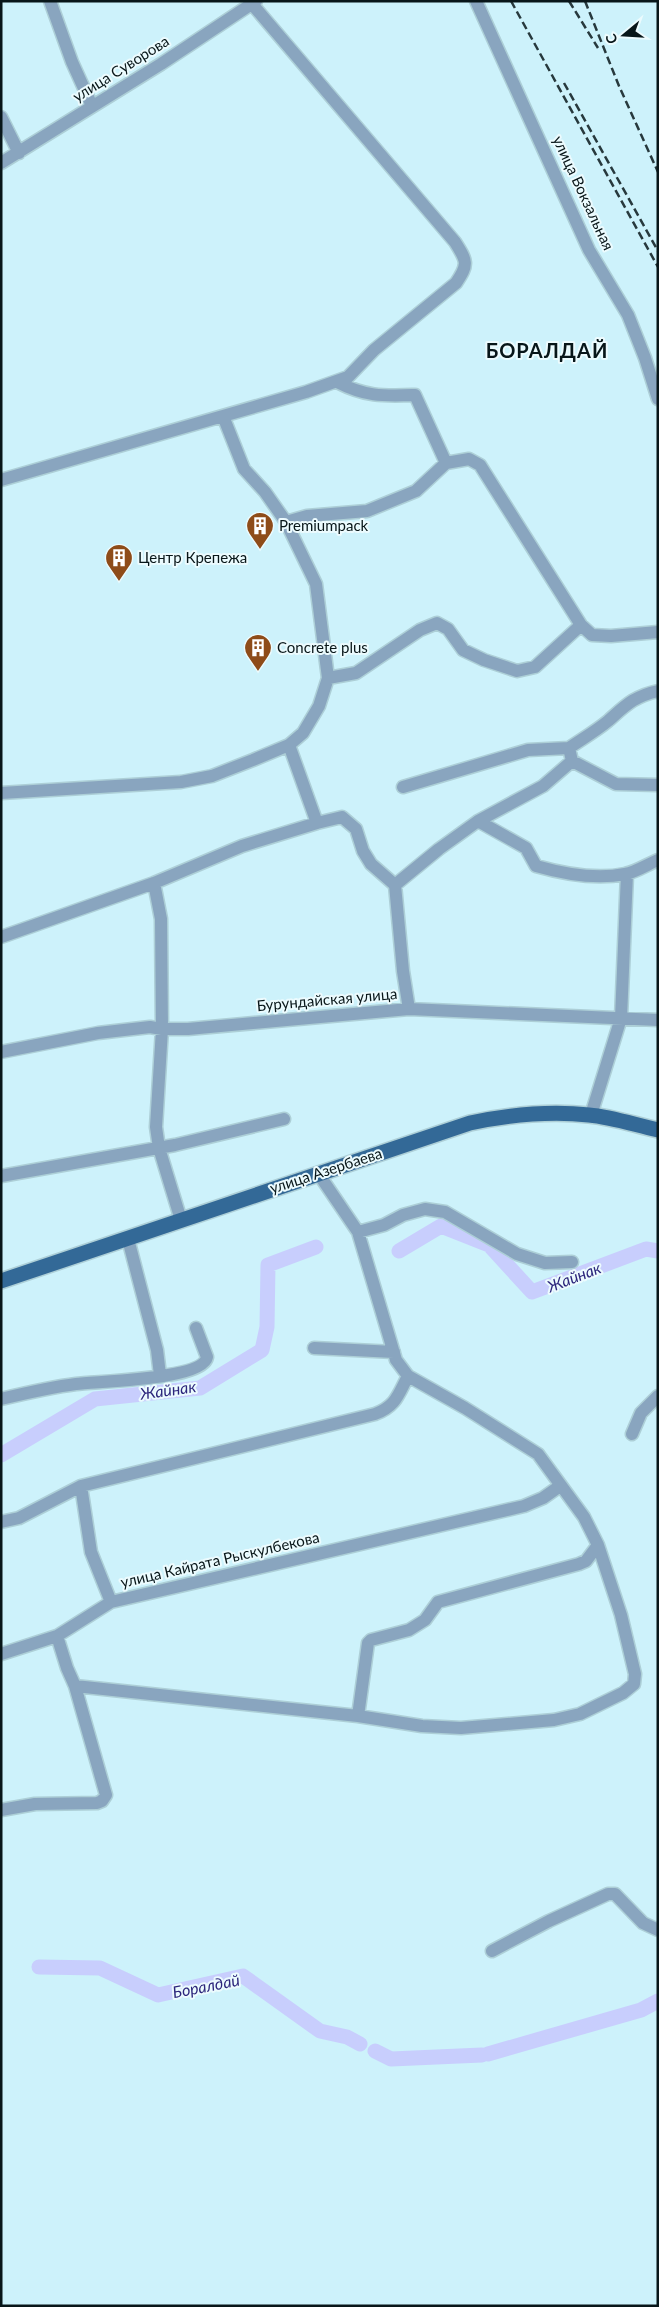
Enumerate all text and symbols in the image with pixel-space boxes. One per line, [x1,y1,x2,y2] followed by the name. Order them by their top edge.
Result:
[599,10,649,60] north arrow
[69,31,172,105] street label: улица Суворова
[601,31,621,46] text: С
[550,133,618,253] street label: улица Вокзальная
[486,338,608,362] district label: БОРАЛДАЙ
[245,511,275,550] building icon: Premiumpack
[279,516,369,534] place label: Premiumpack
[104,543,134,582] building icon: Центр Крепежа
[138,548,247,566] place label: Центр Крепежа
[243,633,273,672] building icon: Concrete plus
[277,638,368,656] place label: Concrete plus
[256,984,398,1014] street label: Бурундайская улица
[267,1143,384,1197] street label: улица Азербаева
[543,1258,604,1296] water label: Жайнак
[138,1376,197,1403] water label: Жайнак
[119,1527,321,1591] street label: улица Кайрата Рыскулбекова
[171,1970,241,2001] water label: Боралдай

